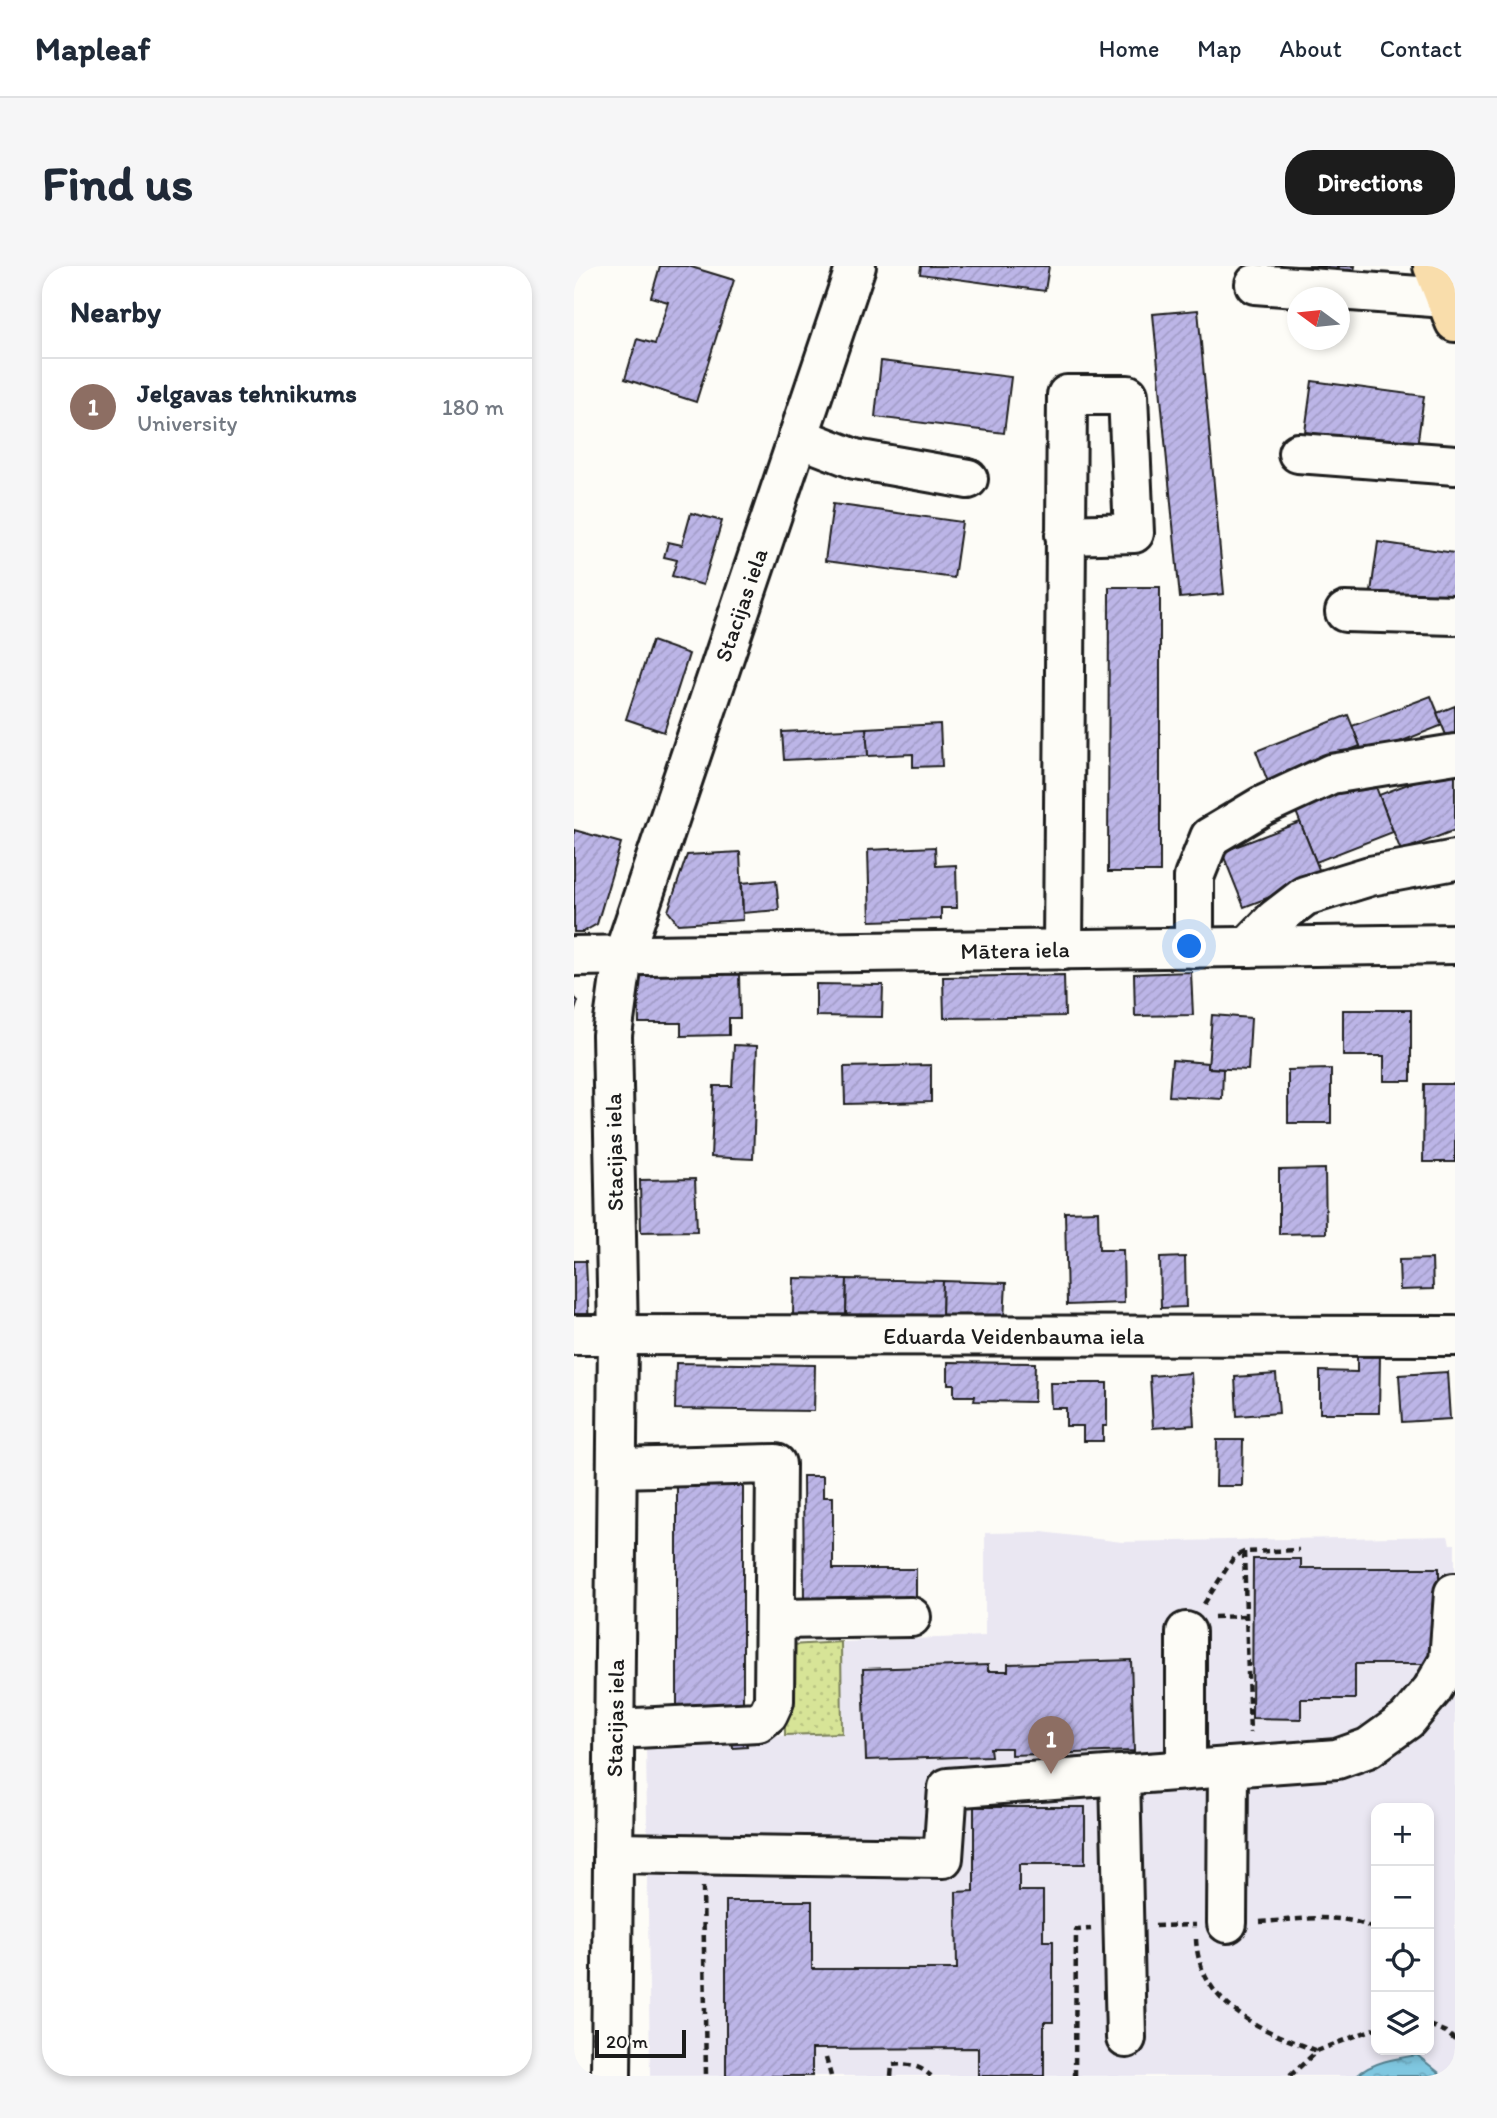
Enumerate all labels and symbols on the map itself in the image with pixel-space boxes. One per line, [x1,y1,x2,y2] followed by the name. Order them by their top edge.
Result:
[1287,287,1350,350] north arrow
[709,545,773,665] street label: Stacijas iela
[1172,929,1206,963] your location
[960,935,1070,965] street label: Mātera iela
[599,1093,629,1211] street label: Stacijas iela
[883,1322,1145,1350] street label: Eduarda Veidenbauma iela
[600,1659,630,1777] street label: Stacijas iela
[1028,1716,1074,1774] pin: 1
[595,2027,686,2059] scale bar

